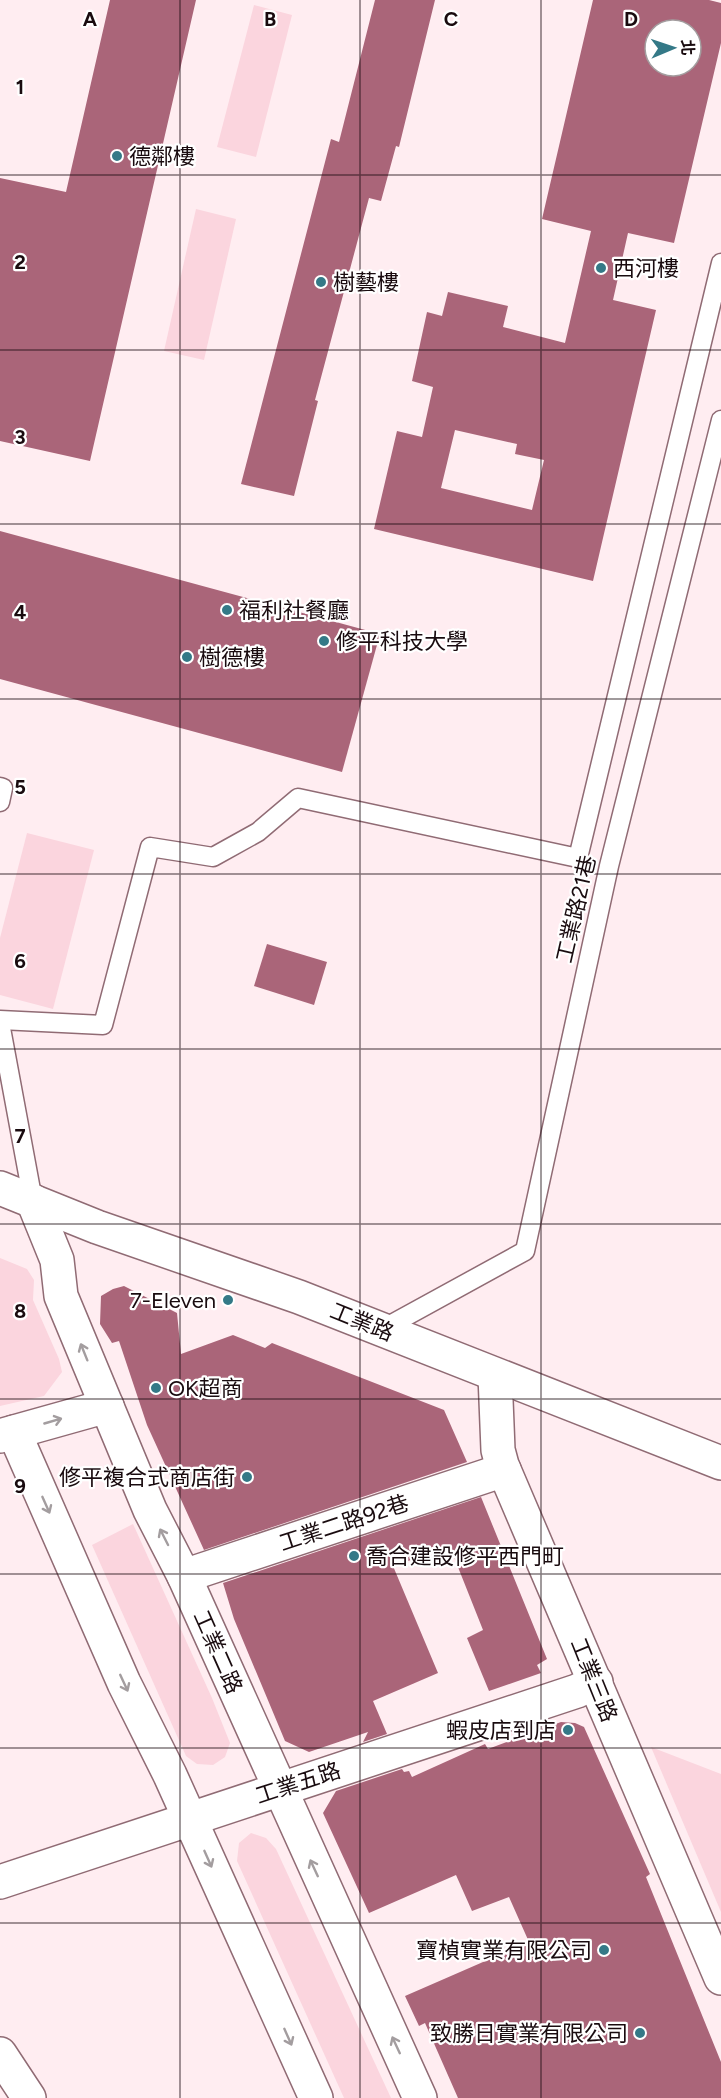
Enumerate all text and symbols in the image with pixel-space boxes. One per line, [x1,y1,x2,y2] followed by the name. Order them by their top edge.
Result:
[83,7,98,31] text: A
[264,7,276,31] text: B
[444,7,458,31] text: C
[624,7,638,31] text: D
[643,18,703,78] north arrow
[678,39,697,56] text: 北
[16,75,24,99] text: 1
[129,143,195,170] place label: 德鄰樓
[110,149,124,163] marker: 德鄰樓
[14,250,26,274] text: 2
[613,255,679,282] place label: 西河樓
[594,261,608,275] marker: 西河樓
[333,269,399,296] place label: 樹藝樓
[314,275,328,289] marker: 樹藝樓
[14,425,26,449] text: 3
[239,597,349,624] place label: 福利社餐廳
[14,600,27,624] text: 4
[220,603,234,617] marker: 福利社餐廳
[336,628,468,655] place label: 修平科技大學
[317,634,331,648] marker: 修平科技大學
[199,644,265,671] place label: 樹德樓
[180,650,194,664] marker: 樹德樓
[14,775,26,799] text: 5
[551,853,601,965] street label: 工業路21巷
[14,949,26,973] text: 6
[14,1124,26,1148] text: 7
[130,1287,216,1314] place label: 7-Eleven
[221,1293,235,1307] marker: 7-Eleven
[326,1297,398,1347] street label: 工業路
[14,1299,26,1323] text: 8
[78,1343,89,1362] one-way arrow
[168,1375,243,1402] place label: OK超商
[149,1381,163,1395] marker: OK超商
[43,1415,62,1426] one-way arrow
[59,1464,235,1491] place label: 修平複合式商店街
[240,1470,254,1484] marker: 修平複合式商店街
[14,1474,26,1498] text: 9
[276,1489,412,1557] street label: 工業二路92巷
[41,1495,52,1513] one-way arrow
[157,1529,169,1547] one-way arrow
[366,1543,564,1570] place label: 喬合建設修平西門町
[347,1549,361,1563] marker: 喬合建設修平西門町
[188,1606,248,1698] street label: 工業二路
[565,1634,623,1726] street label: 工業三路
[119,1674,131,1692] one-way arrow
[446,1717,556,1744] place label: 蝦皮店到店
[561,1723,575,1737] marker: 蝦皮店到店
[252,1757,344,1809] street label: 工業五路
[203,1850,214,1868] one-way arrow
[308,1859,320,1877] one-way arrow
[416,1937,592,1964] place label: 寶楨實業有限公司
[597,1943,611,1957] marker: 寶楨實業有限公司
[430,2020,628,2047] place label: 致勝日實業有限公司
[633,2026,647,2040] marker: 致勝日實業有限公司
[283,2028,295,2046] one-way arrow
[389,2036,401,2054] one-way arrow

